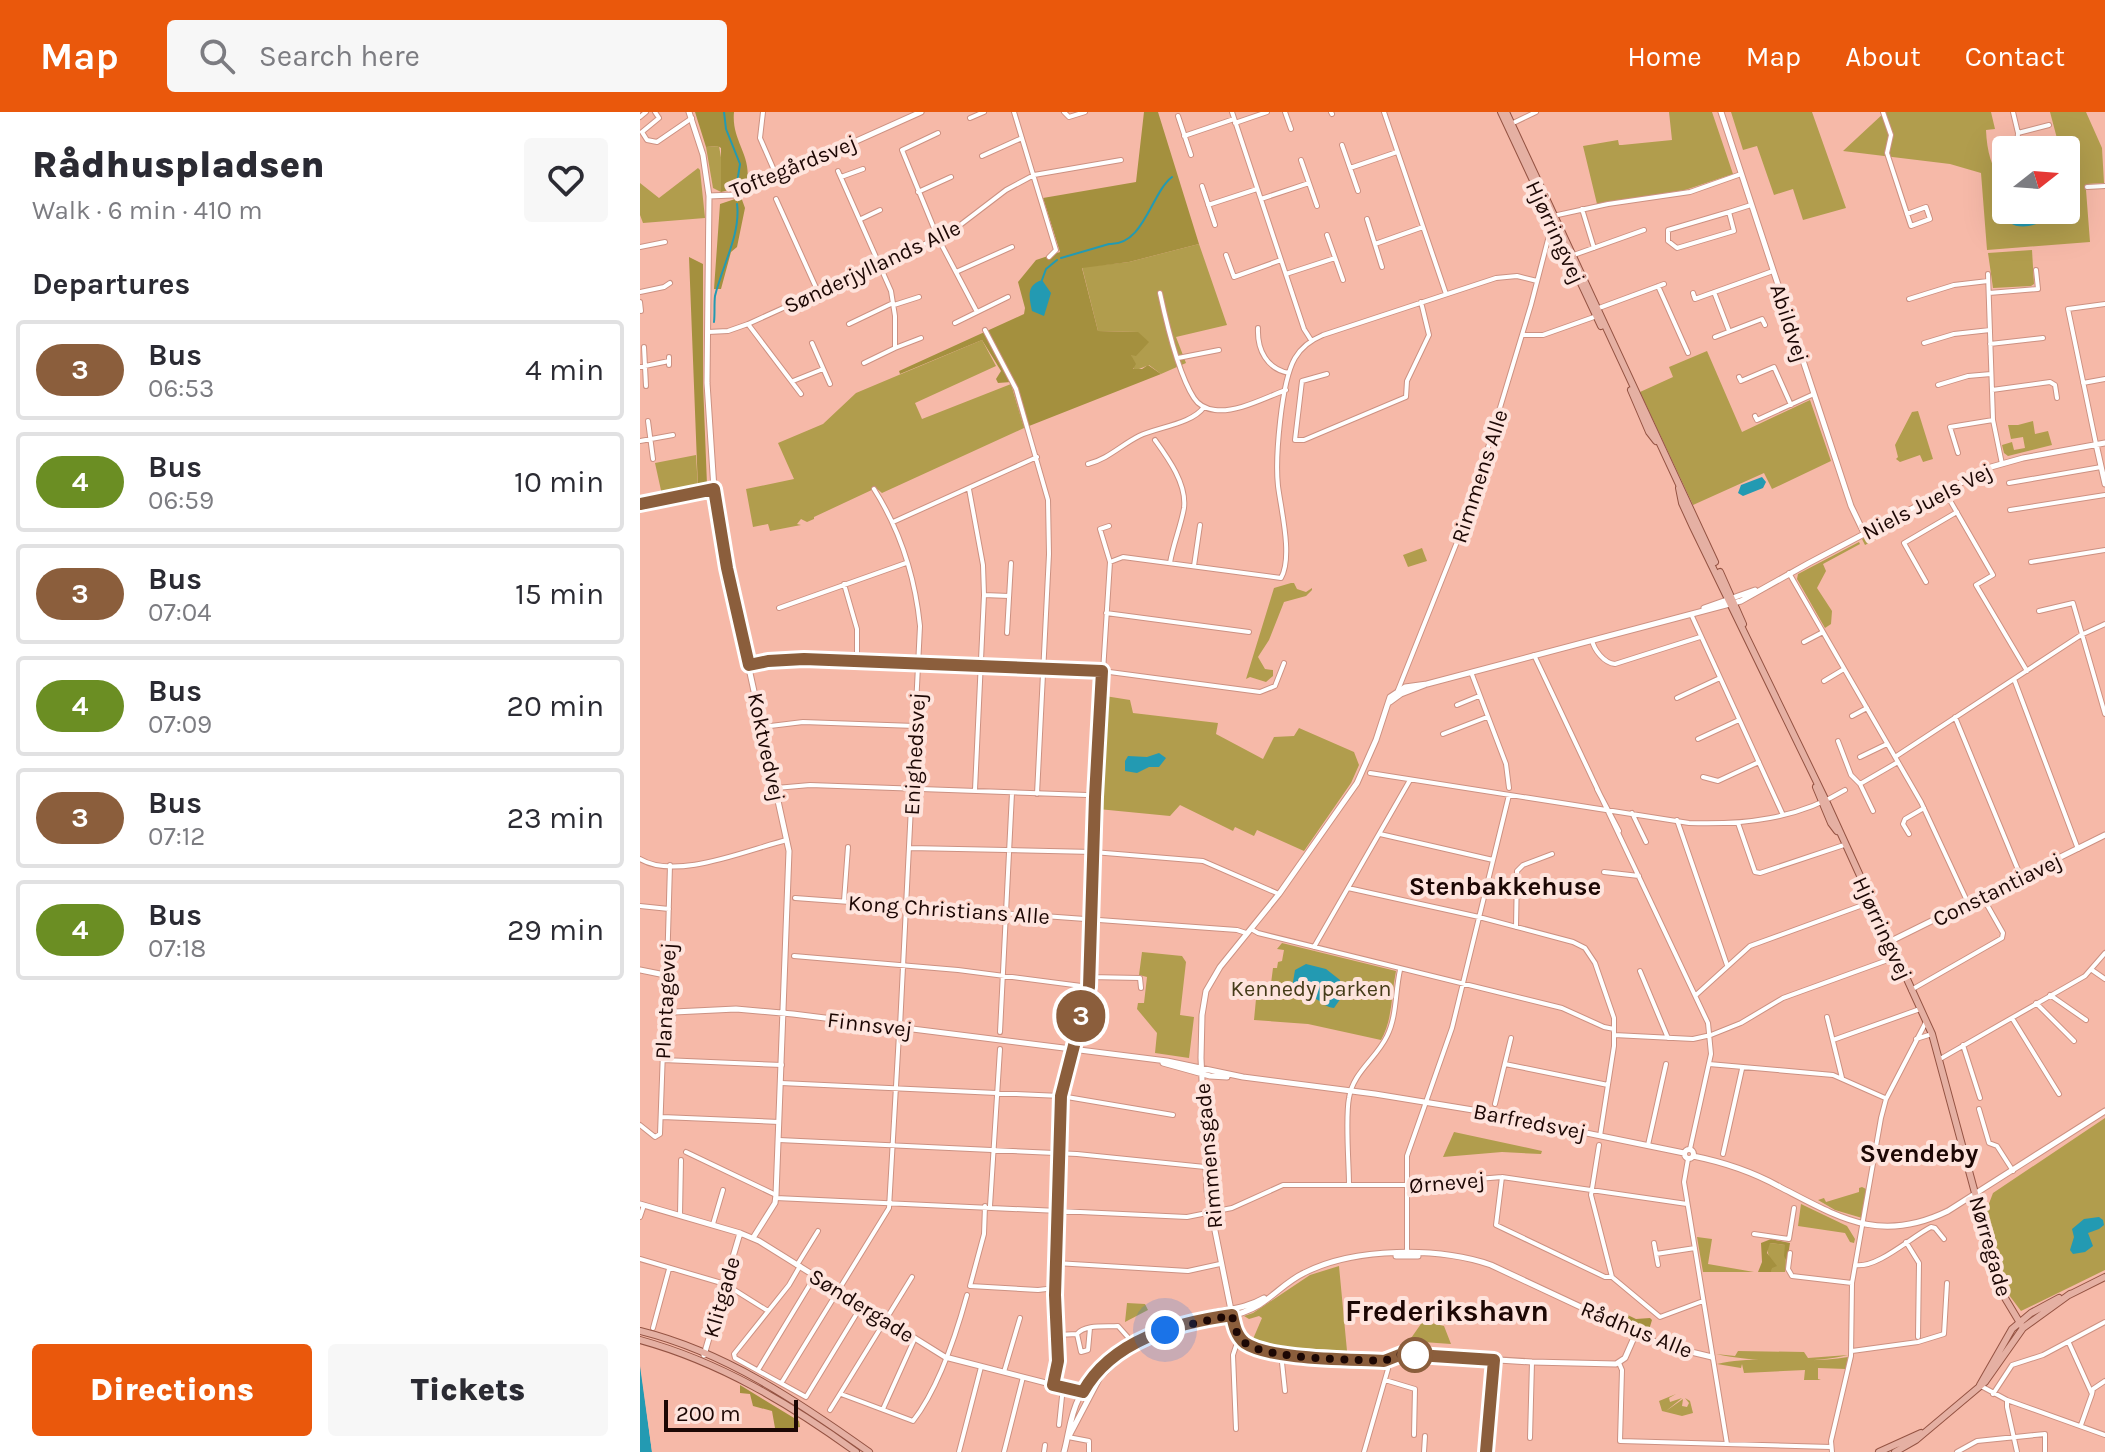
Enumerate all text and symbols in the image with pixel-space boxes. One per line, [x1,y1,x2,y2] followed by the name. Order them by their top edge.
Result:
[167,20,727,92] search box
[40,34,119,79] text: Map
[195,34,239,78] icon: search
[259,38,420,74] text: Search here
[1627,40,1702,73] text: Home
[1746,40,1801,73] text: Map
[1845,40,1921,73] text: About
[1965,40,2065,73] text: Contact
[726,130,861,204] street label: Toftegårdsvej
[1992,136,2080,224] north arrow
[1992,136,2080,224] map controls
[524,138,608,222] button: heart
[32,142,325,187] text: Rådhuspladsen
[1520,177,1590,288] street label: Hjørringvej
[32,195,263,226] text: Walk · 6 min · 410 m
[780,215,965,319] street label: Sønderjyllands Alle
[32,266,190,302] text: Departures
[1764,281,1814,366] street label: Abildvej
[148,337,202,373] text: Bus
[525,352,604,388] text: 4 min
[71,353,89,386] text: 3
[148,373,214,404] text: 06:53
[1446,406,1514,546] street label: Rimmens Alle
[148,449,202,485] text: Bus
[1858,458,1997,546] street label: Niels Juels Vej
[514,464,604,500] text: 10 min
[72,465,88,498] text: 4
[148,485,214,516] text: 06:59
[148,561,202,597] text: Bus
[515,576,604,612] text: 15 min
[71,577,89,610] text: 3
[148,597,212,628] text: 07:04
[148,673,202,709] text: Bus
[507,688,604,724] text: 20 min
[72,689,88,722] text: 4
[742,690,790,804] street label: Koktvedvej
[899,692,931,816] street label: Enighedsvej
[148,709,212,740] text: 07:09
[148,785,202,821] text: Bus
[507,800,604,836] text: 23 min
[71,801,89,834] text: 3
[148,821,205,852] text: 07:12
[1929,847,2066,932] street label: Constantiavej
[1409,871,1601,902] district label: Stenbakkehuse
[1847,873,1917,984] street label: Hjørringvej
[847,890,1051,930] street label: Kong Christians Alle
[148,897,202,933] text: Bus
[507,912,604,948] text: 29 min
[72,913,88,946] text: 4
[148,933,206,964] text: 07:18
[650,942,682,1060] street label: Plantagevej
[1231,976,1391,1002] park label: Kennedy parken
[1055,990,1107,1042] line badge: 3
[1072,999,1090,1032] text: 3
[826,1007,914,1043] street label: Finnsvej
[1190,1082,1228,1230] street label: Rimmensgade
[1471,1098,1588,1146] street label: Barfredsvej
[1860,1138,1978,1169] district label: Svendeby
[1408,1167,1486,1199] street label: Ørnevej
[1963,1193,2017,1299] street label: Nørregade
[698,1254,746,1341] street label: Klitgade
[804,1263,919,1349] street label: Søndergade
[1345,1293,1549,1329] district label: Frederikshavn
[1577,1296,1696,1364] street label: Rådhus Alle
[1145,1310,1185,1350] your location
[1398,1338,1432,1372] unlabelled marker
[32,1344,312,1436] button: Directions
[328,1344,608,1436] button: Tickets
[664,1396,798,1432] scale bar
[676,1401,741,1427] text: 200 m

